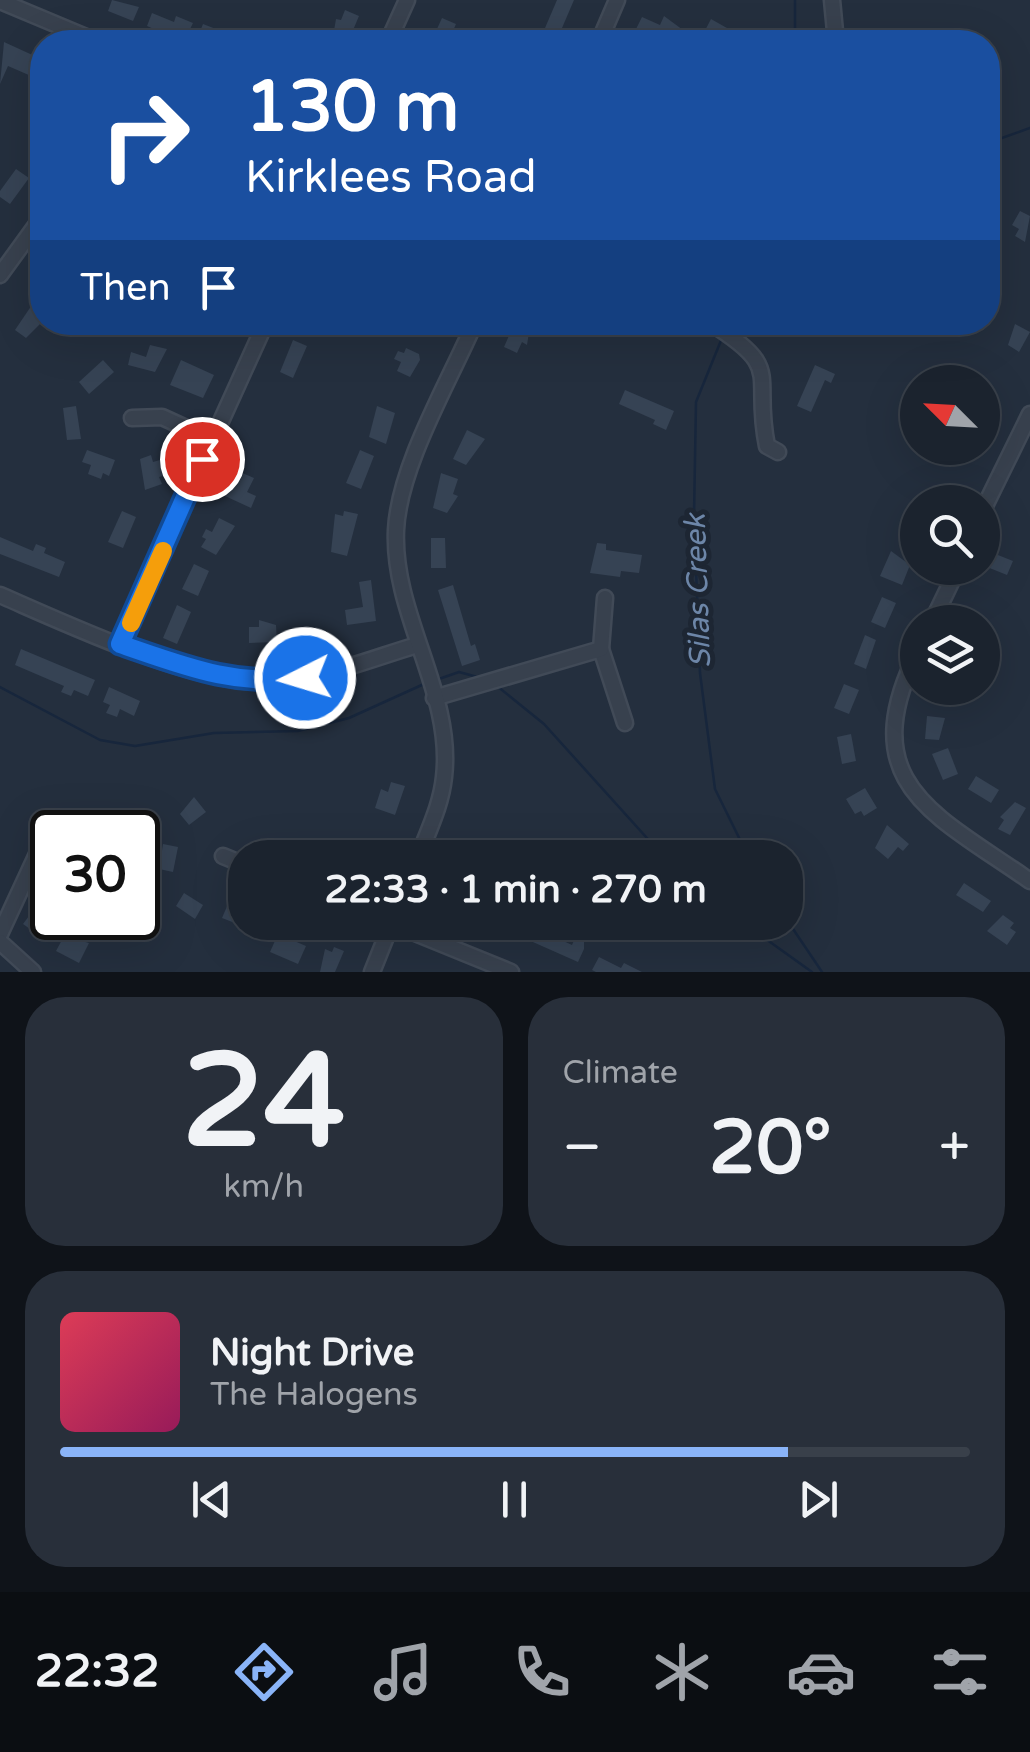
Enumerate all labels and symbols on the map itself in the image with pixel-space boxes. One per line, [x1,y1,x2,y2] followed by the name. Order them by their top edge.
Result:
[900,365,1000,465] north arrow
[160,417,245,502] pin
[677,511,719,669] water label: Silas Creek
[253,626,357,730] position arrow
[30,810,160,940] speed limit sign: 30

